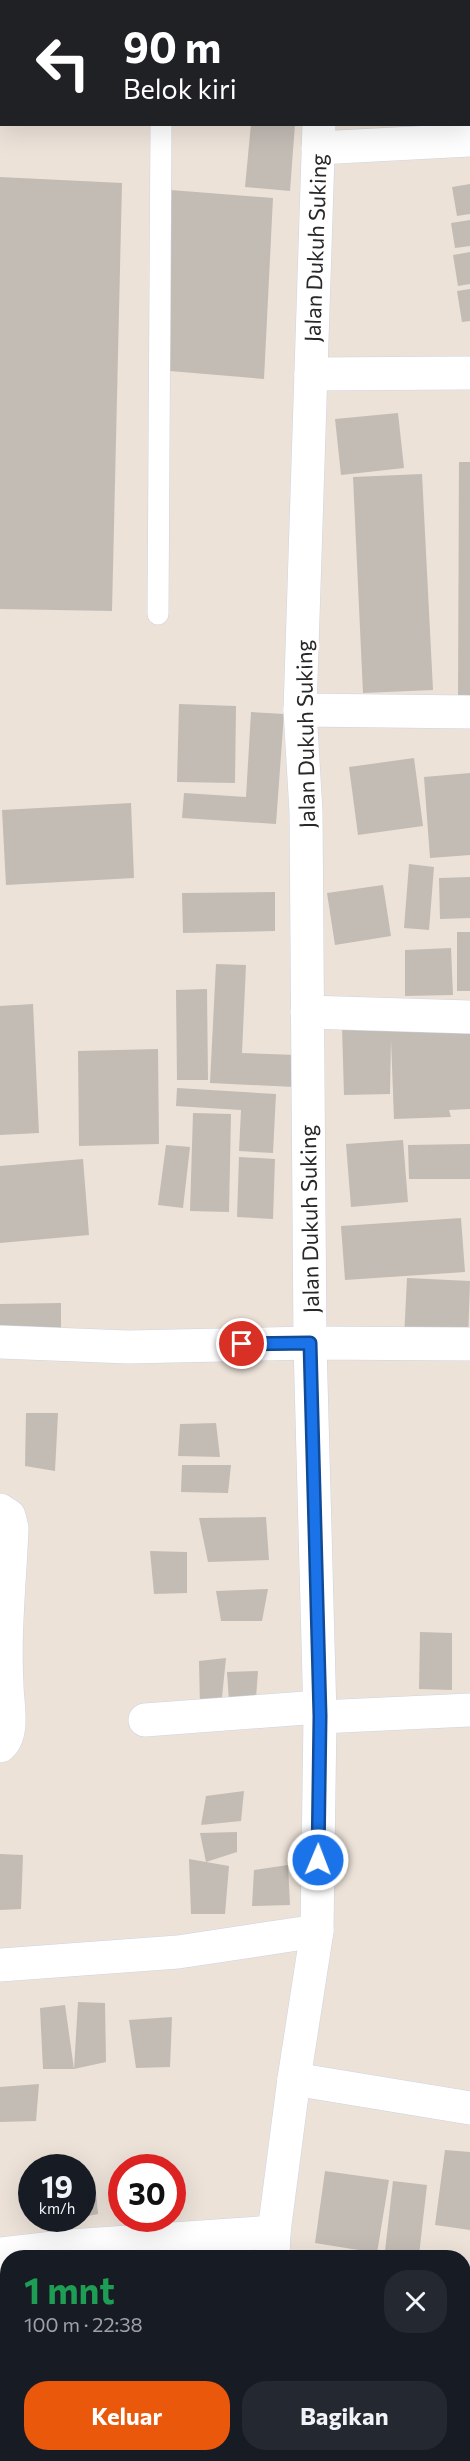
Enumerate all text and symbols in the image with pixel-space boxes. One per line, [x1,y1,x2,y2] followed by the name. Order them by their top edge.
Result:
[123,20,222,72] text: 90 m
[24,24,102,102] icon: left
[123,72,237,105] text: Belok kiri
[298,153,332,343] street label: Jalan Dukuh Suking
[290,639,320,829] street label: Jalan Dukuh Suking
[294,1124,324,1314] street label: Jalan Dukuh Suking
[216,1318,267,1369] pin
[225,1327,258,1360] icon: arrive
[286,1828,350,1892] position arrow
[108,2154,186,2232] speed limit sign: 30
[41,2167,73,2204] text: 19
[39,2199,75,2217] text: km/h
[24,2267,115,2311] text: 1 mnt
[384,2270,447,2333] button: close
[24,2312,143,2336] text: 100 m · 22:38
[24,2381,230,2450] button: Keluar
[242,2381,447,2450] button: Bagikan

